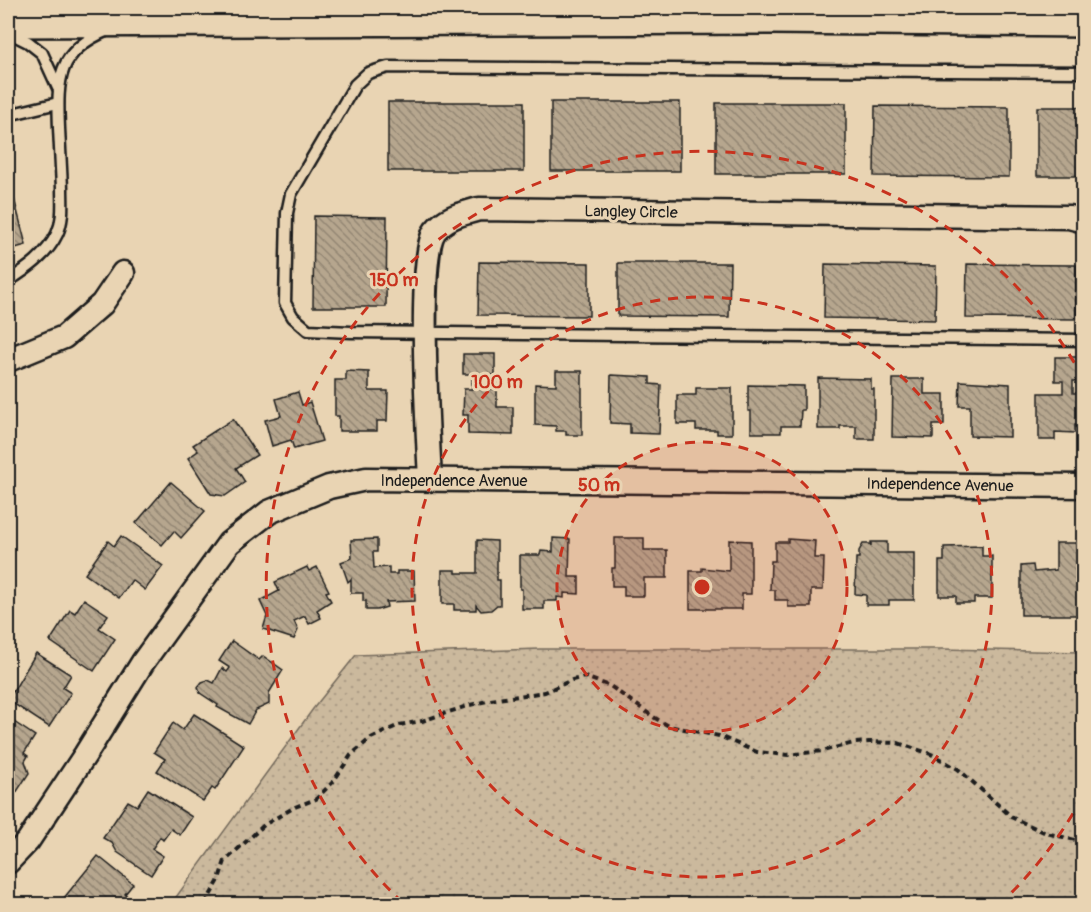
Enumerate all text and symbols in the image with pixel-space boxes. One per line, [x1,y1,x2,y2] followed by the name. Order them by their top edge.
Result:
[584,201,678,223] street label: Langley Circle
[370,269,419,292] text: 150 m
[471,371,523,394] text: 100 m
[381,471,528,491] street label: Independence Avenue
[578,474,620,497] text: 50 m
[866,474,1014,496] street label: Independence Avenue
[692,577,712,597] centre of rings

